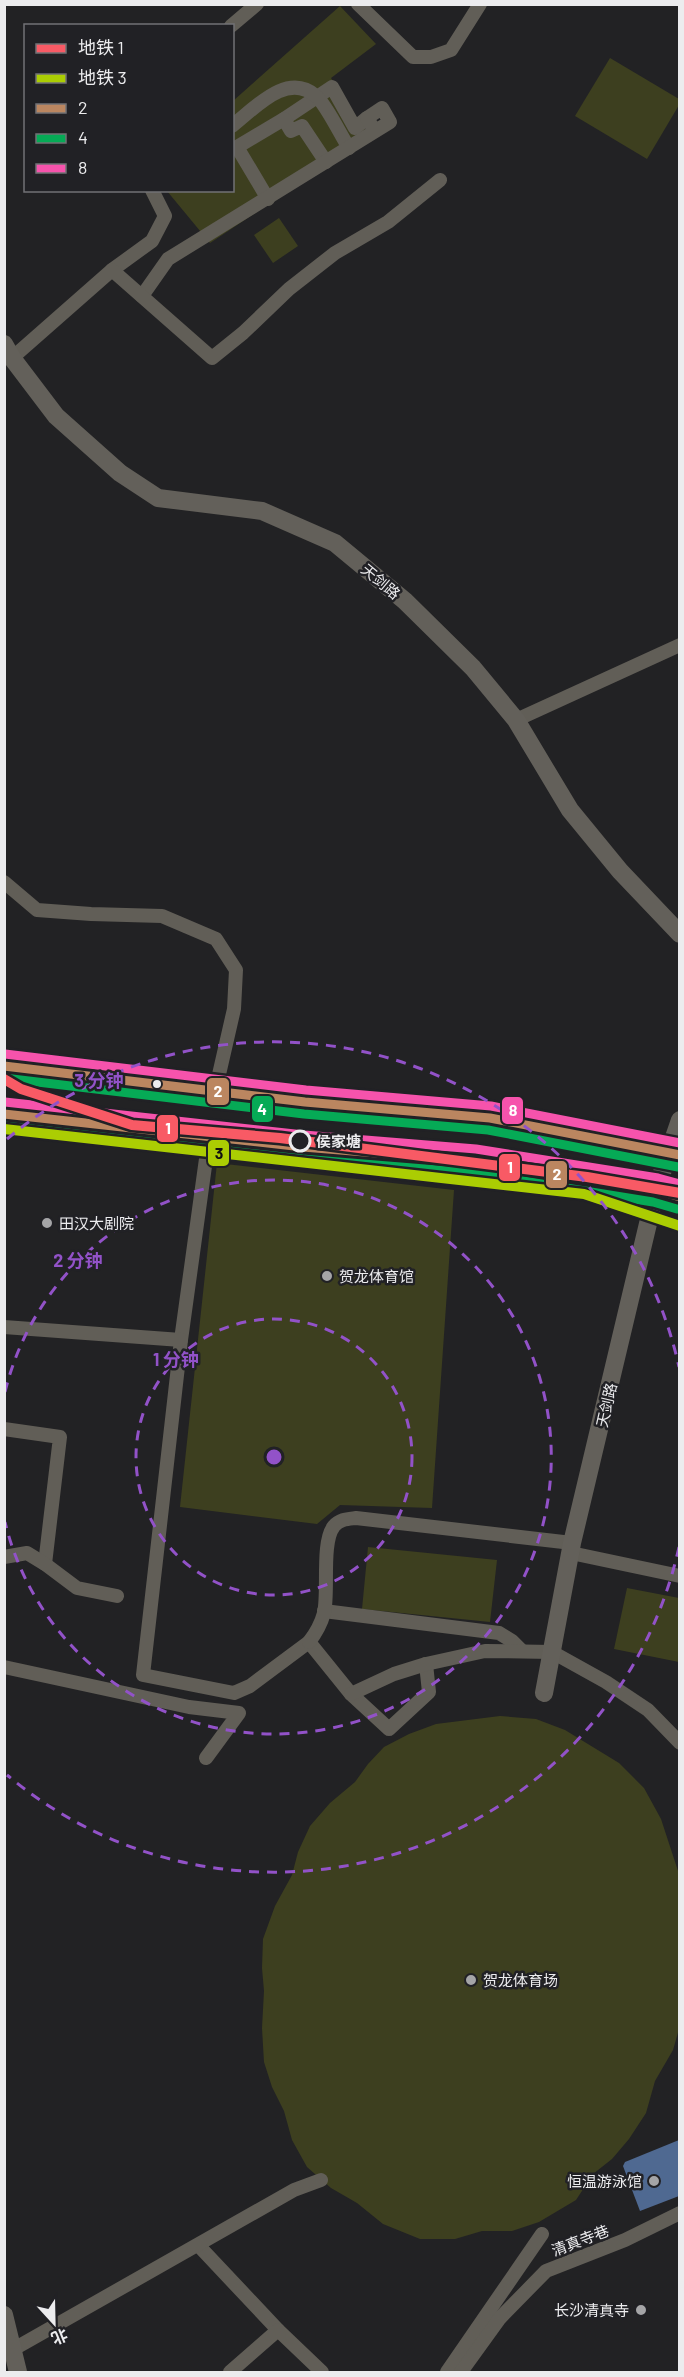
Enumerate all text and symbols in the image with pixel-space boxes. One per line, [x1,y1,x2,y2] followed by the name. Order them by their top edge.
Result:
[24,24,234,192] legend
[78,36,124,58] text: 地铁 1
[78,66,127,88] text: 地铁 3
[78,96,88,118] text: 2
[78,126,88,148] text: 4
[78,156,87,178] text: 8
[358,560,404,602] street label: 天剑路
[74,1069,124,1091] text: 3 分钟
[206,1077,230,1106] line badge: 2
[151,1078,163,1090] unlabelled marker
[214,1081,223,1100] text: 2
[251,1095,274,1123] line badge: 4
[501,1096,524,1125] line badge: 8
[257,1099,267,1118] text: 4
[509,1100,518,1119] text: 8
[156,1114,179,1143] line badge: 1
[165,1118,171,1137] text: 1
[289,1130,311,1152] marker: 侯家塘
[316,1132,361,1150] place label: 侯家塘
[207,1139,230,1167] line badge: 3
[215,1143,223,1162] text: 3
[498,1153,521,1182] line badge: 1
[507,1157,513,1176] text: 1
[545,1160,568,1189] line badge: 2
[553,1164,562,1183] text: 2
[59,1214,134,1232] place label: 田汉大剧院
[40,1216,54,1230] marker: 田汉大剧院
[53,1249,103,1271] text: 2 分钟
[339,1267,414,1285] place label: 贺龙体育馆
[320,1269,334,1283] marker: 贺龙体育馆
[153,1348,199,1370] text: 1 分钟
[592,1381,620,1429] street label: 天剑路
[264,1447,284,1467] centre of rings
[483,1971,558,1989] place label: 贺龙体育场
[464,1973,478,1987] marker: 贺龙体育场
[567,2172,642,2190] place label: 恒温游泳馆
[647,2174,661,2188] marker: 恒温游泳馆
[549,2221,611,2259] street label: 清真寺巷
[24,2293,84,2353] north arrow
[554,2301,629,2319] place label: 长沙清真寺
[634,2303,648,2317] marker: 长沙清真寺
[49,2326,71,2349] text: 北

